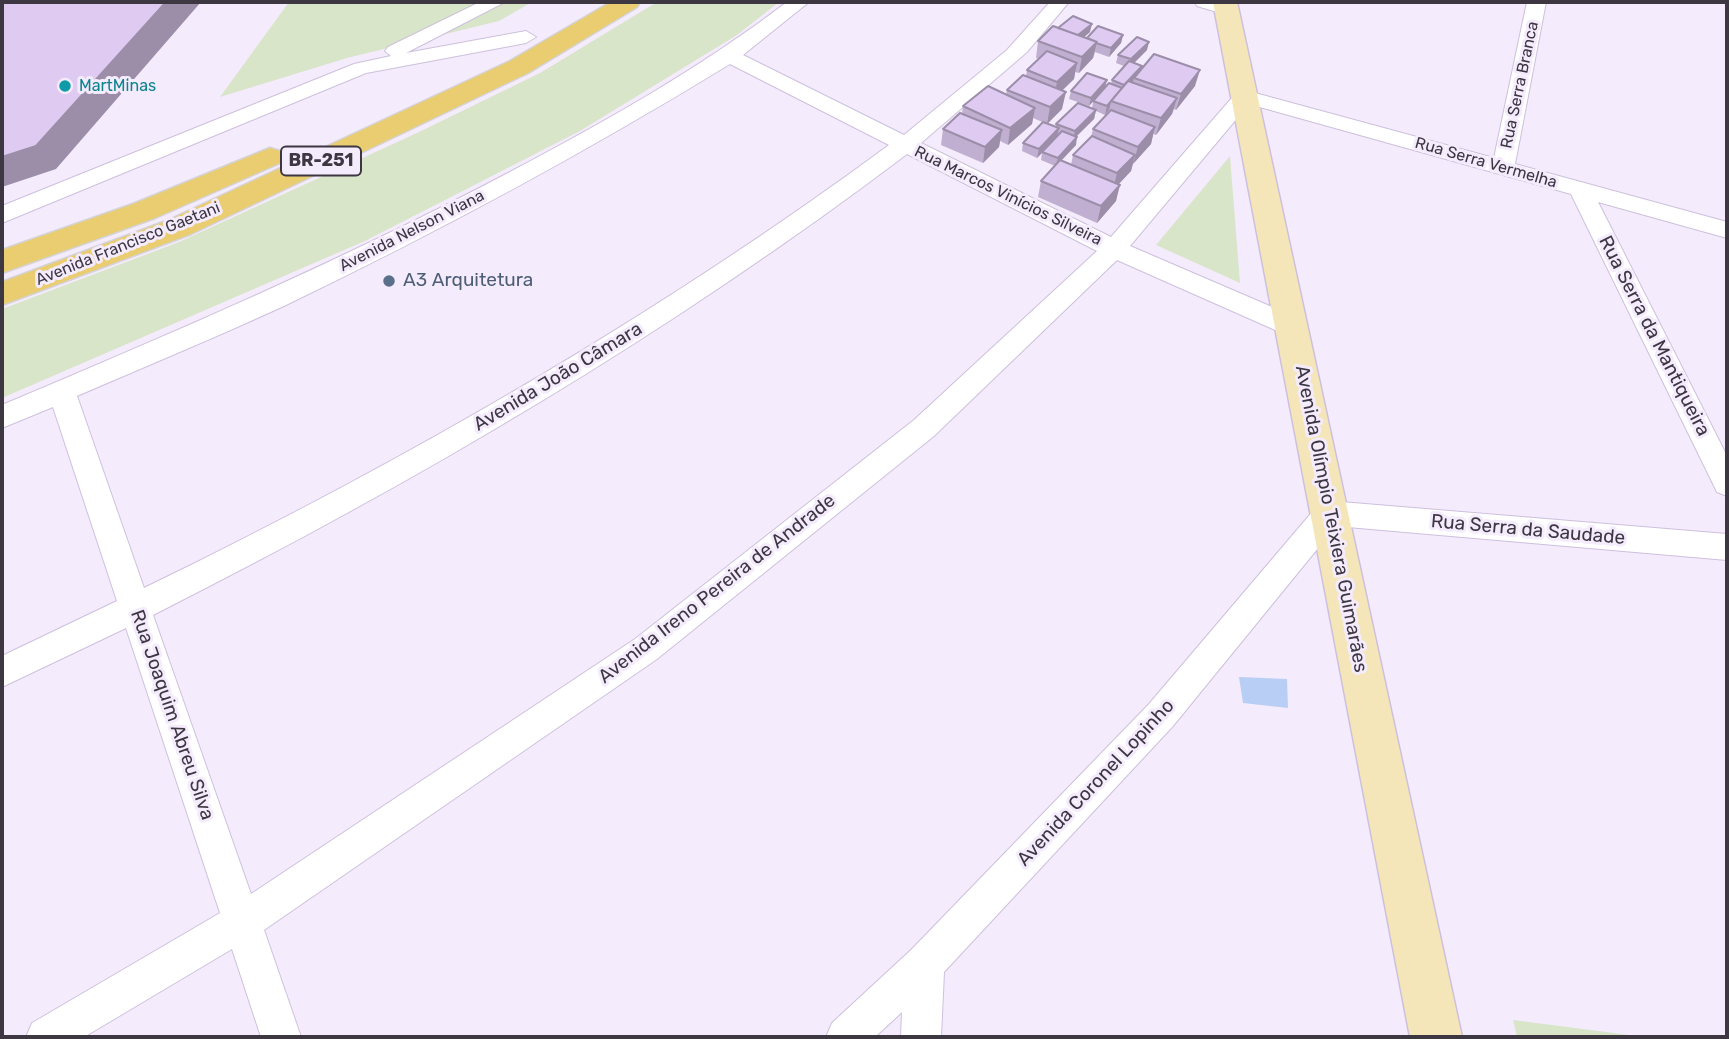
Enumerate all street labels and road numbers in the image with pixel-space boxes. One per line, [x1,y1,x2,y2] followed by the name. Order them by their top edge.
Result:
[1497,20,1543,150] street label: Rua Serra Branca
[1413,134,1559,192] street label: Rua Serra Vermelha
[911,142,1105,250] street label: Rua Marcos Vinícios Silveira
[281,146,361,176] road number: BR-251
[336,186,488,276] street label: Avenida Nelson Viana
[33,198,223,290] street label: Avenida Francisco Gaetani
[1593,232,1715,440] street label: Rua Serra da Mantiqueira
[470,318,646,436] street label: Avenida João Câmara
[1290,364,1372,674] street label: Avenida Olímpio Teixiera Guimarães
[594,489,840,689] street label: Avenida Ireno Pereira de Andrade
[1430,510,1626,550] street label: Rua Serra da Saudade
[125,607,219,823] street label: Rua Joaquim Abreu Silva
[1013,695,1179,871] street label: Avenida Coronel Lopinho

